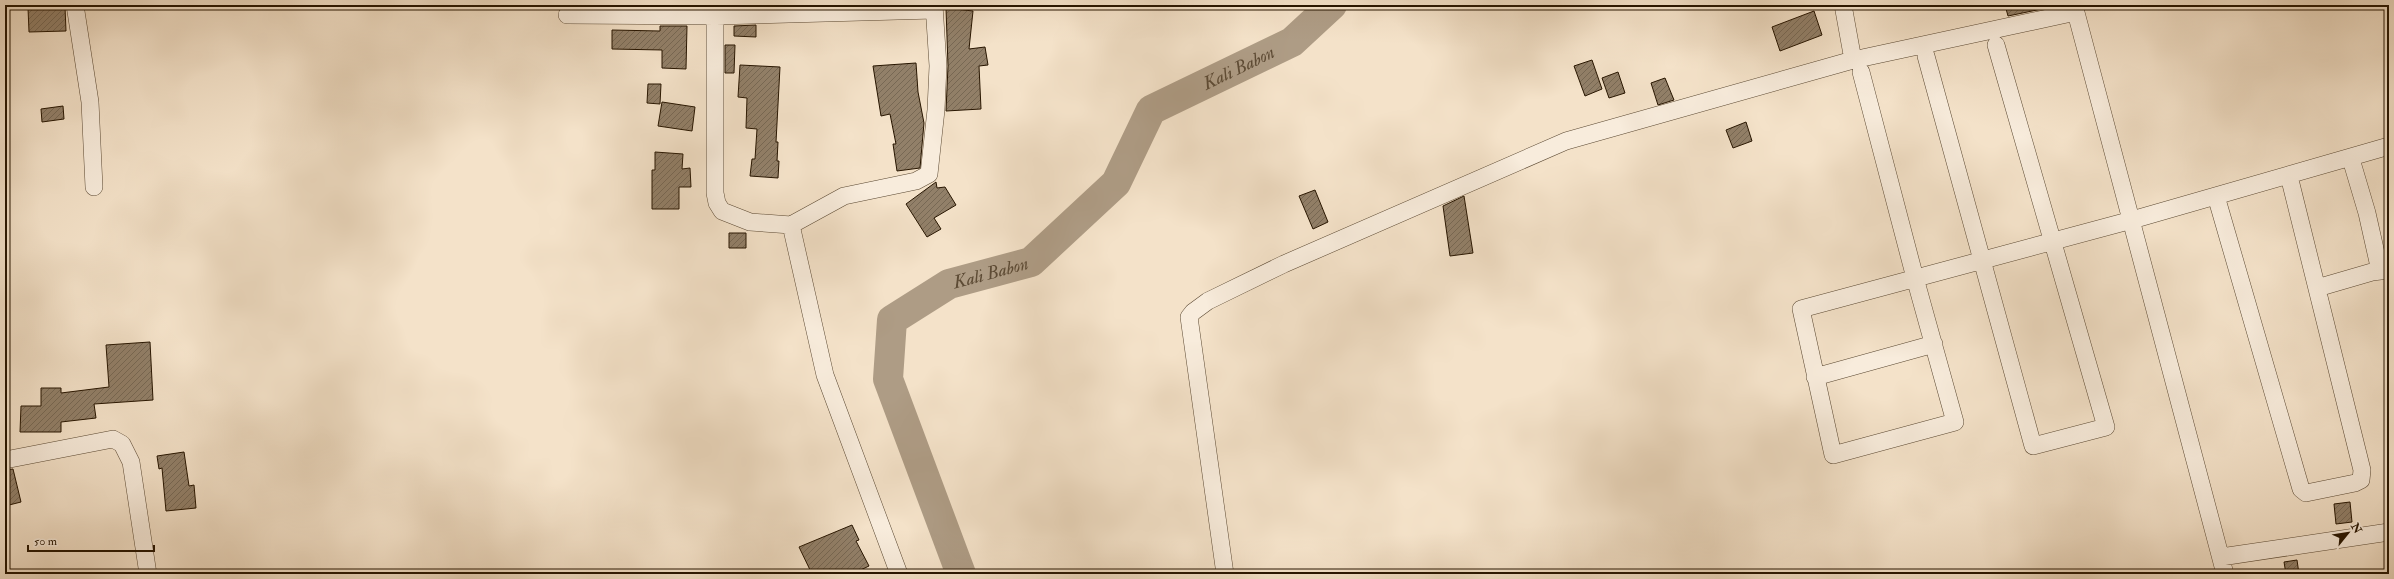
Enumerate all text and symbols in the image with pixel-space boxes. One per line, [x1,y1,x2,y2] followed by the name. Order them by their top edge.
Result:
[1198,41,1279,96] water label: Kali Babon
[950,252,1031,295] water label: Kali Babon
[2328,513,2368,553] north arrow
[2348,520,2365,537] text: N
[28,527,154,553] scale bar
[34,534,58,549] text: 50 m

